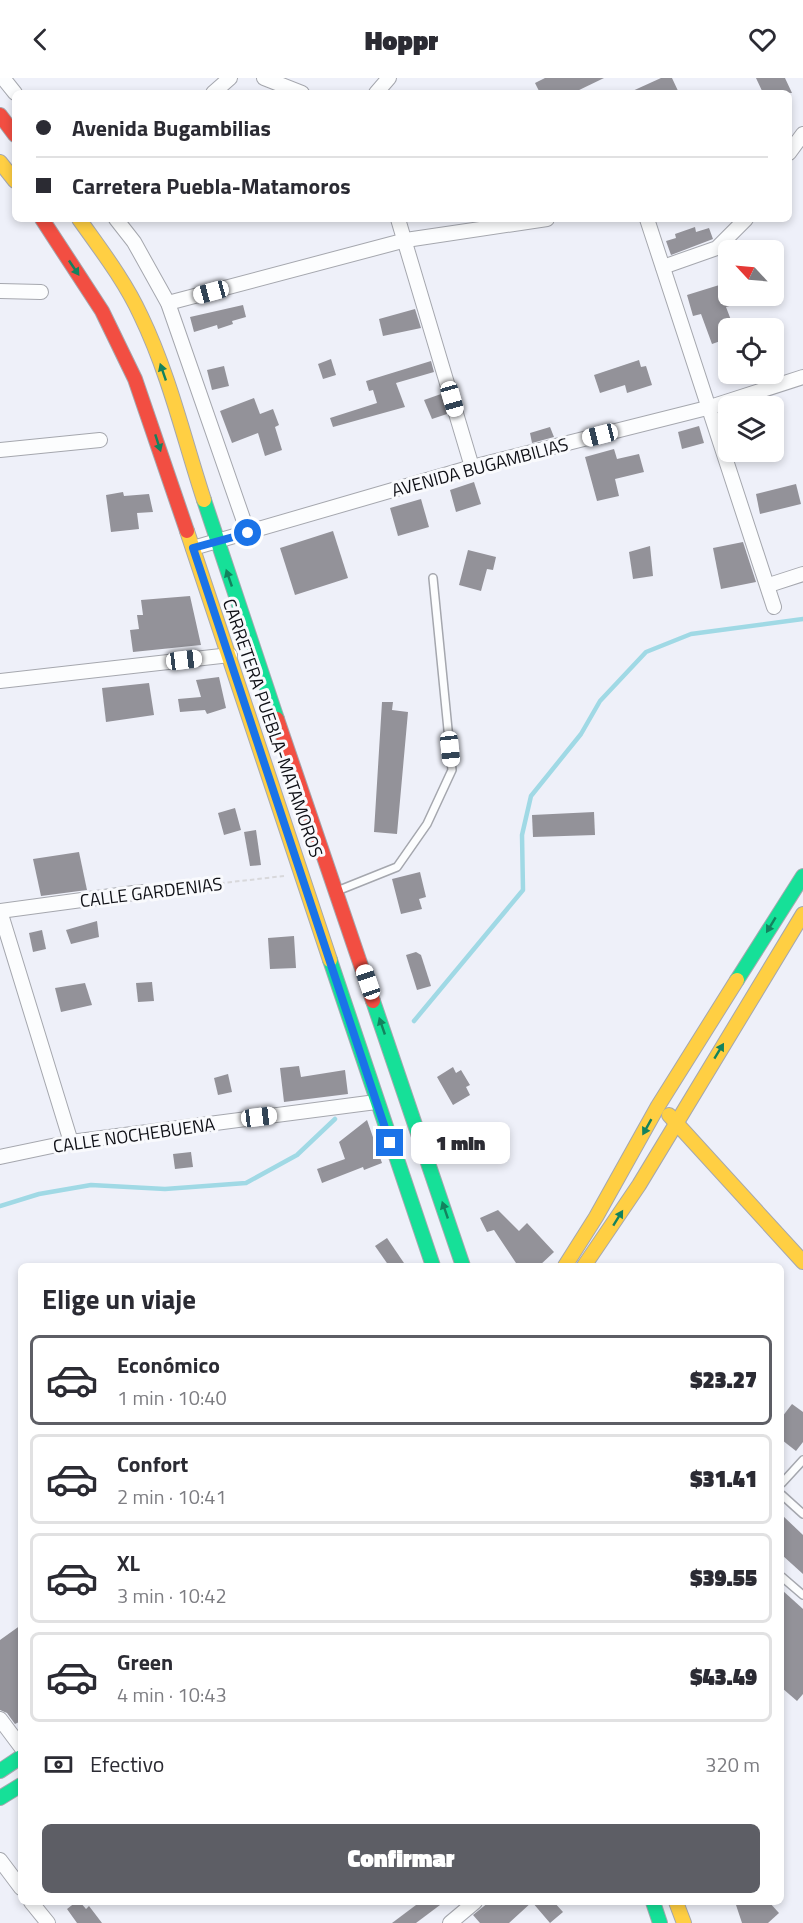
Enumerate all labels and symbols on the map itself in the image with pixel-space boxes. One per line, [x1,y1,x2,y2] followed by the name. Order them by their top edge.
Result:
[718,240,784,306] north arrow
[68,259,80,275] one-way arrow
[191,279,231,305] car
[158,363,168,381] one-way arrow
[438,379,466,419] car
[580,422,620,448] car
[389,430,571,504] street label: AVENIDA BUGAMBILIAS
[154,434,163,452] one-way arrow
[234,519,261,546] route start
[224,569,234,587] one-way arrow
[216,595,330,861] street label: CARRETERA PUEBLA-MATAMOROS
[165,649,203,671] car
[439,730,461,768] car
[78,870,224,914] street label: CALLE GARDENIAS
[765,917,776,933] one-way arrow
[354,962,382,1002] car
[377,1017,387,1035] one-way arrow
[714,1042,724,1059] one-way arrow
[240,1106,278,1128] car
[51,1110,217,1160] street label: CALLE NOCHEBUENA
[642,1118,652,1135] one-way arrow
[411,1122,510,1164] callout: 1 min
[376,1129,403,1156] route end
[439,1201,449,1219] one-way arrow
[612,1210,623,1226] one-way arrow

